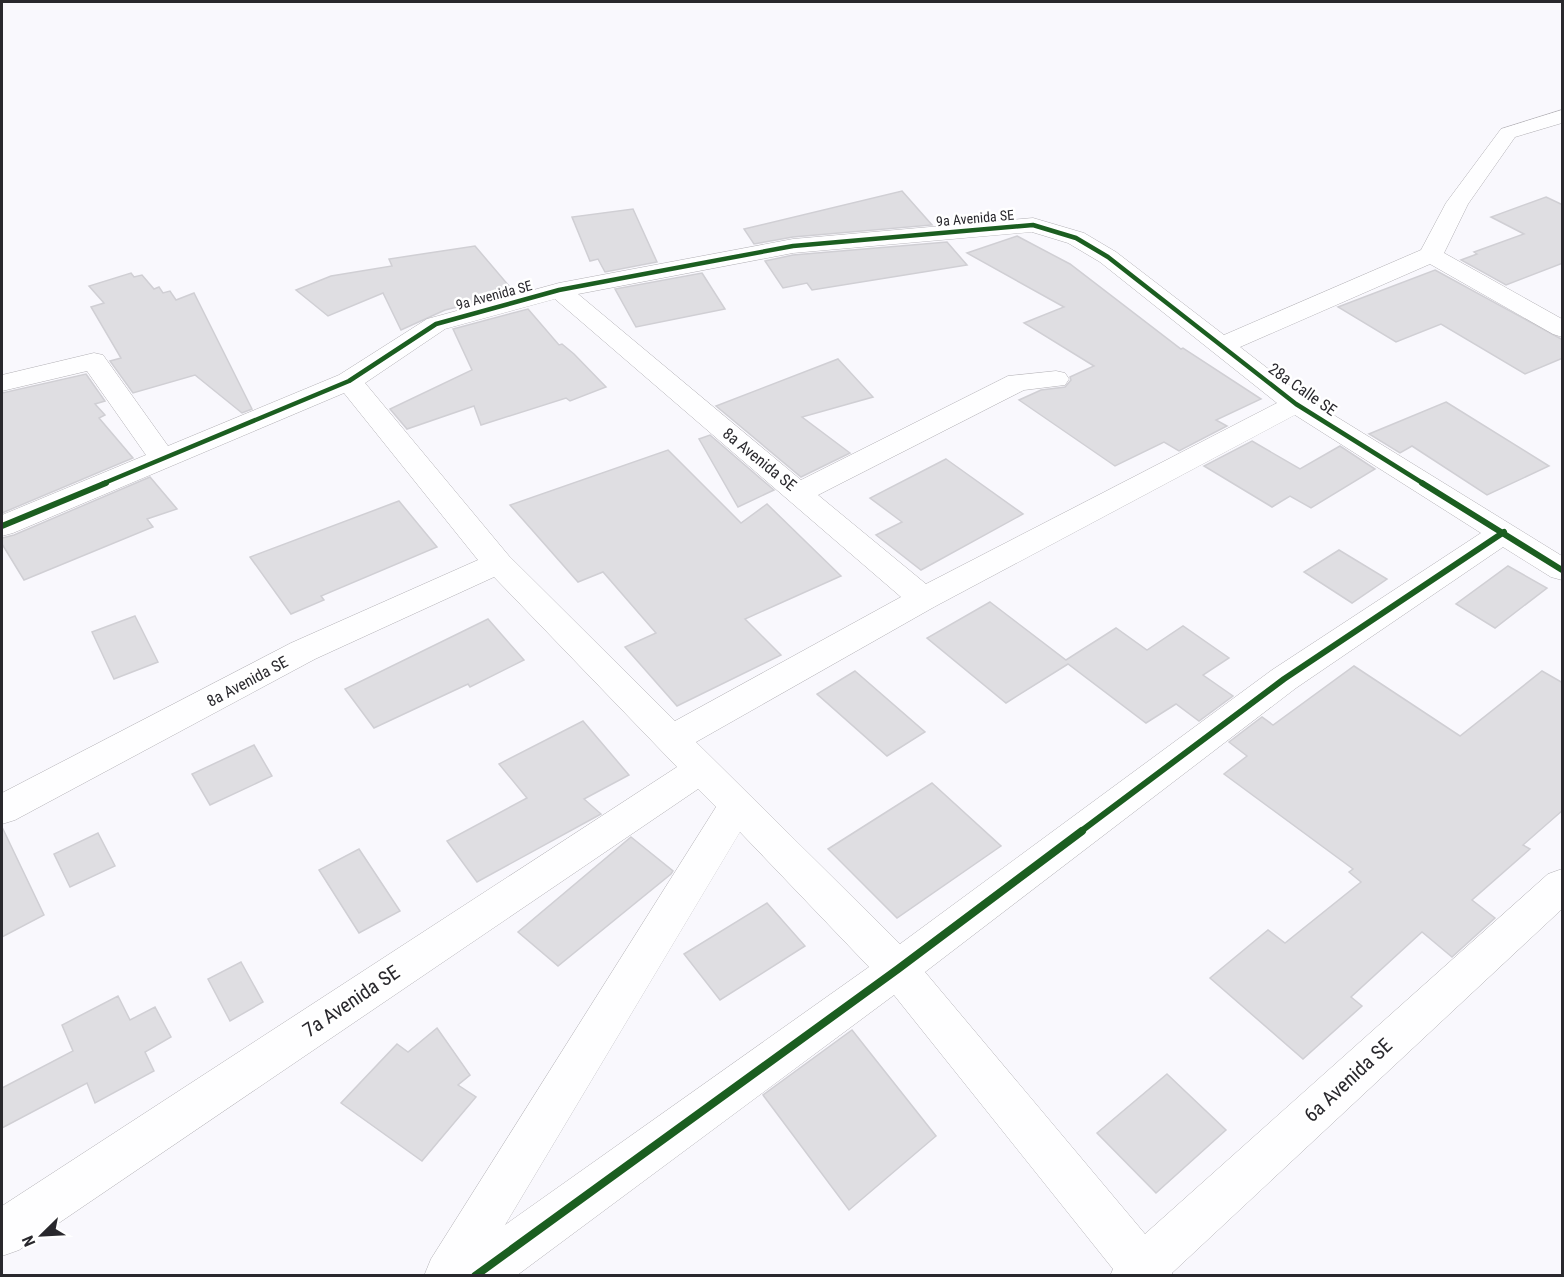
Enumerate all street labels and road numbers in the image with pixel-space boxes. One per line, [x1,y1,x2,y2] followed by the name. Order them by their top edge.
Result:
[935,207,1015,229] street label: 9a Avenida SE
[454,277,534,313] street label: 9a Avenida SE
[1265,359,1340,420] street label: 28a Calle SE
[719,424,800,495] street label: 8a Avenida SE
[203,652,291,711] street label: 8a Avenida SE
[298,960,404,1042] street label: 7a Avenida SE
[1299,1033,1397,1127] street label: 6a Avenida SE

